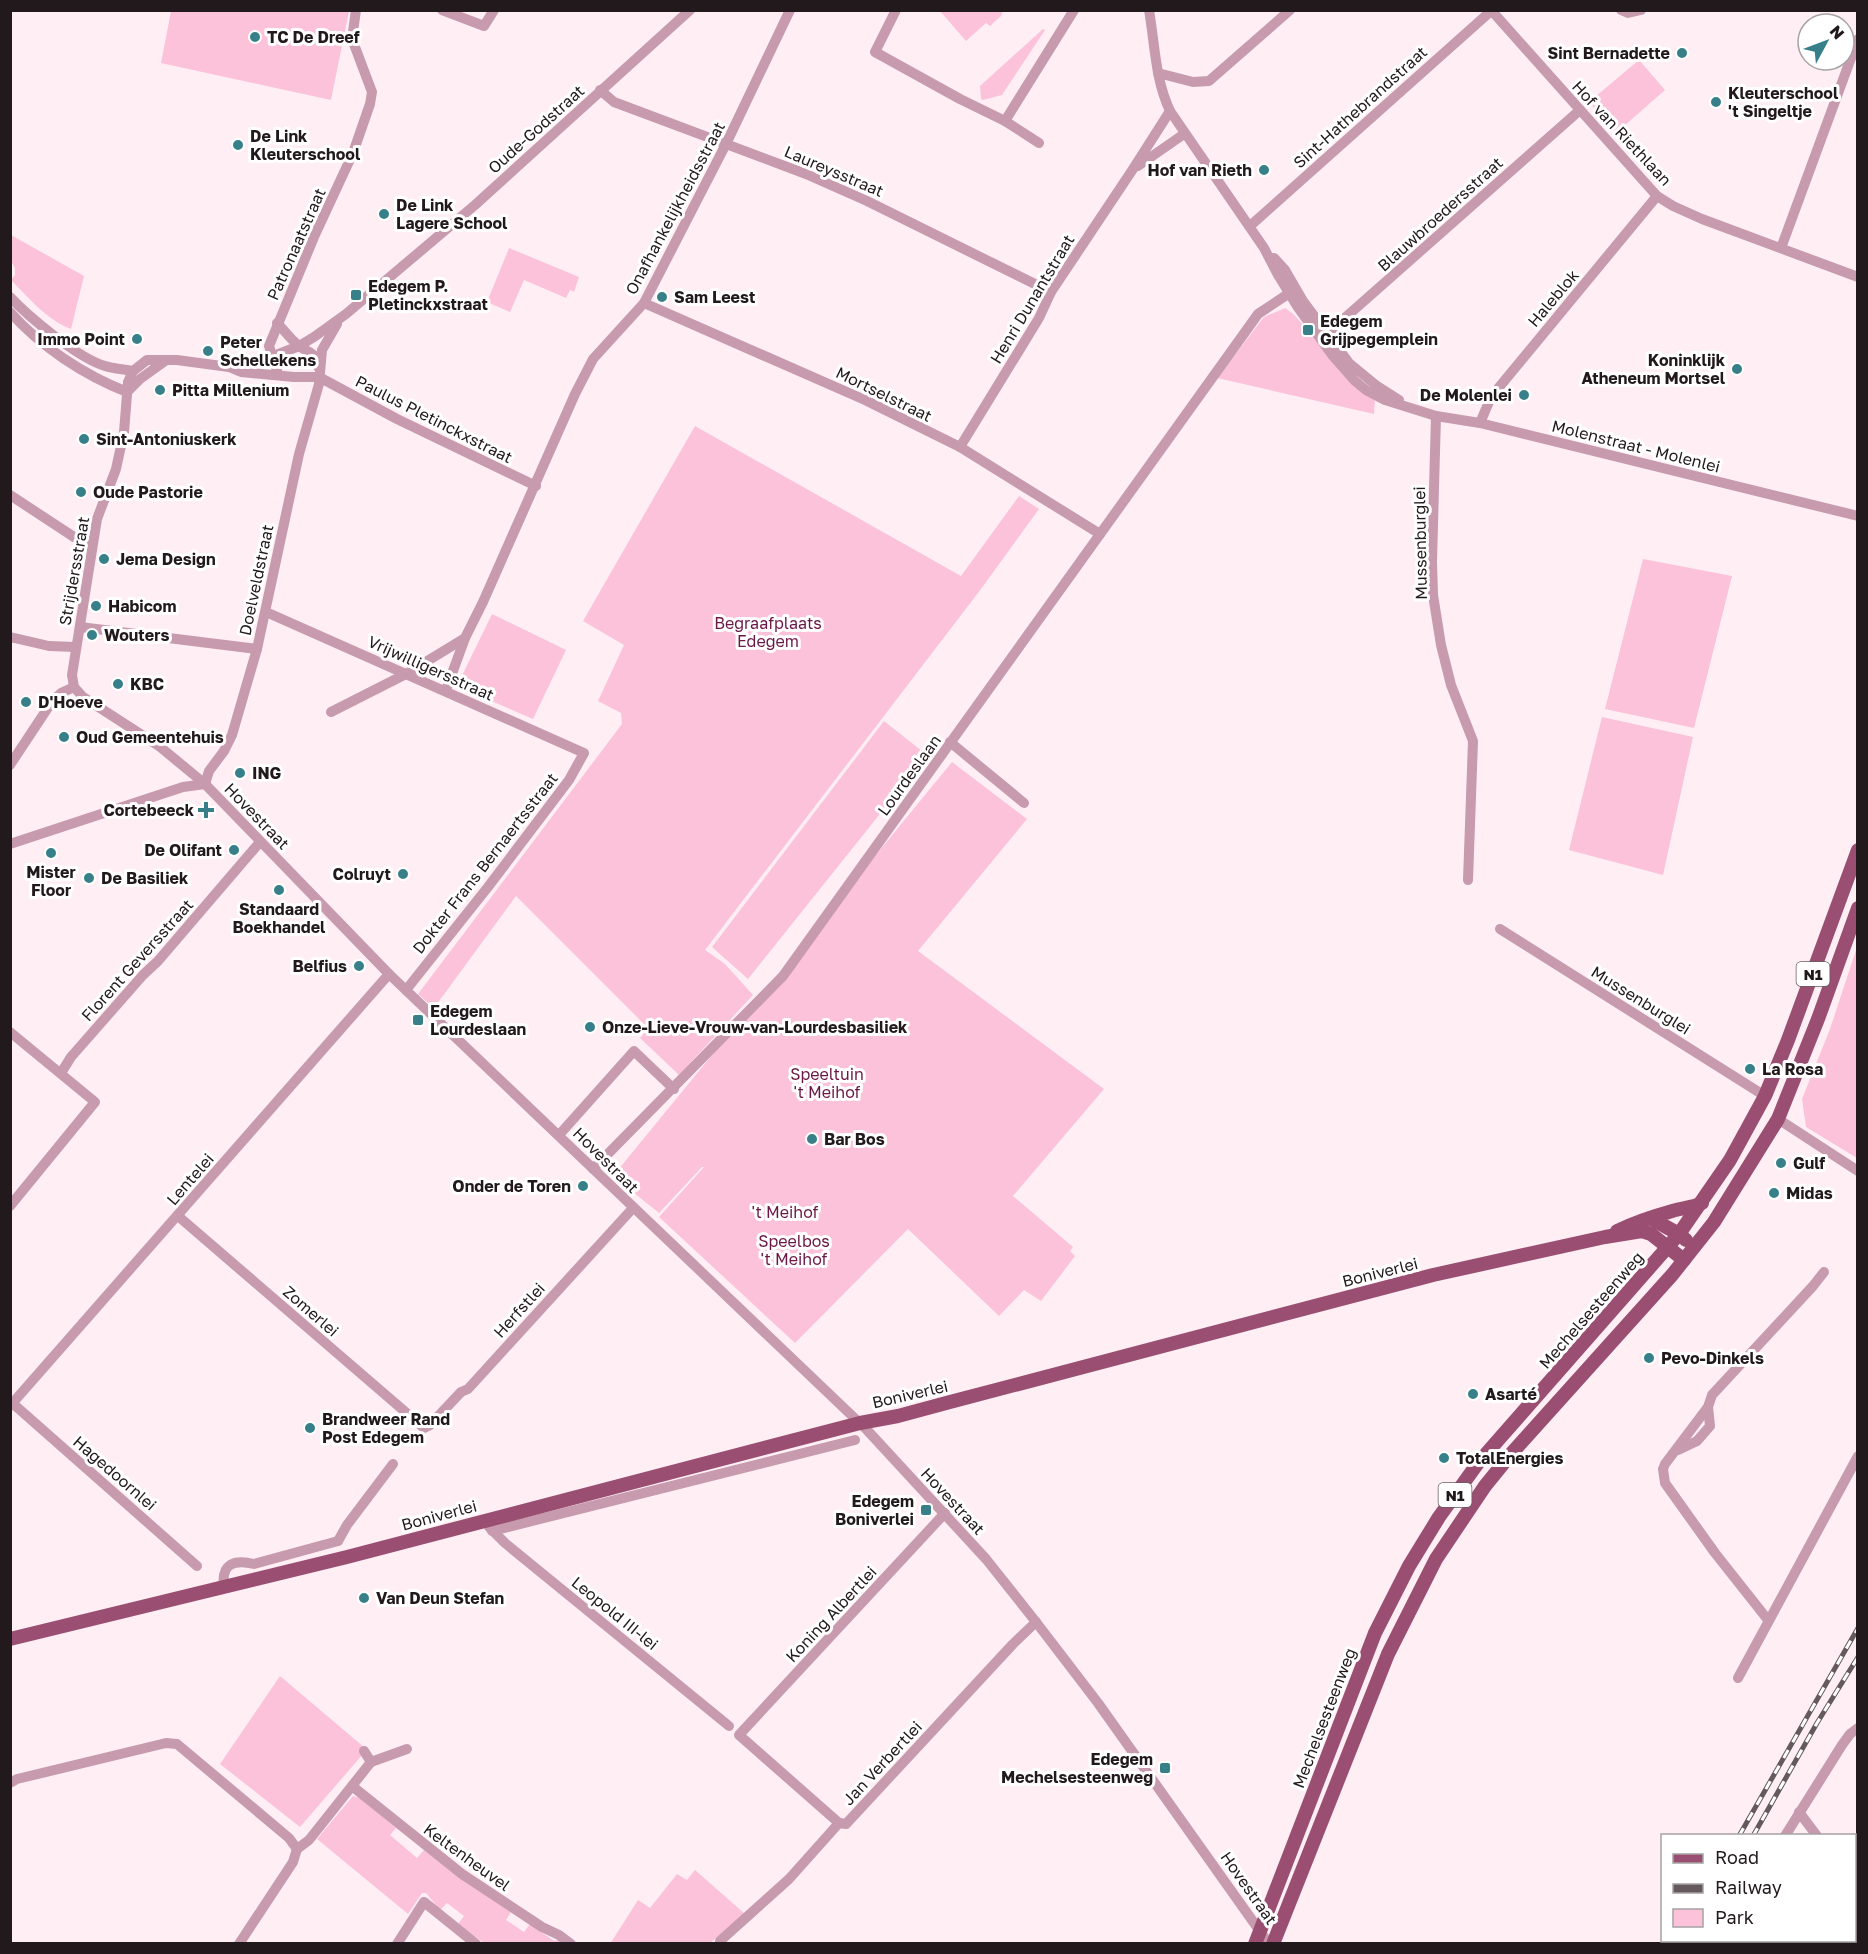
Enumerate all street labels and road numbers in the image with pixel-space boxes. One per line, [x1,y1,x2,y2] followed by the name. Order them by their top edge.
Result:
[1289,42,1431,172] street label: Sint-Hathebrandstraat
[1568,76,1676,190] street label: Hof van Riethlaan
[484,81,588,177] street label: Oude-Godstraat
[621,118,729,298] street label: Onafhankelijkheidsstraat
[781,141,887,201] street label: Laureysstraat
[1373,153,1507,275] street label: Blauwbroedersstraat
[262,185,330,303] street label: Patronaatstraat
[986,231,1078,367] street label: Henri Dunantstraat
[1523,265,1583,331] street label: Haleblok
[833,362,935,426] street label: Mortselstraat
[352,371,516,467] street label: Paulus Pletinckxstraat
[1550,415,1722,477] street label: Molenstraat - Molenlei
[1409,486,1431,600] street label: Mussenburglei
[55,515,93,627] street label: Strijdersstraat
[234,523,278,637] street label: Doelveldstraat
[365,631,497,705] street label: Vrijwilligersstraat
[873,731,945,819] street label: Lourdeslaan
[408,769,562,957] street label: Dokter Frans Bernaertsstraat
[220,779,294,853] street label: Hovestraat
[77,895,197,1025] street label: Florent Geversstraat
[1588,961,1694,1039] street label: Mussenburglei
[1796,962,1830,986] road number: N1
[569,1123,643,1197] street label: Hovestraat
[162,1149,218,1209] street label: Lentelei
[1535,1247,1647,1373] street label: Mechelsesteenweg
[1340,1253,1420,1291] street label: Boniverlei
[489,1278,549,1342] street label: Herfstlei
[279,1281,343,1341] street label: Zomerlei
[870,1376,950,1412] street label: Boniverlei
[69,1431,161,1515] street label: Hagedoornlei
[917,1463,989,1539] street label: Hovestraat
[1438,1483,1472,1507] road number: N1
[399,1495,479,1535] street label: Boniverlei
[781,1562,881,1666] street label: Koning Albertlei
[568,1572,662,1654] street label: Leopold III-lei
[1288,1645,1360,1791] street label: Mechelsesteenweg
[838,1717,926,1809] street label: Jan Verbertlei
[420,1819,514,1895] street label: Keltenheuvel
[1217,1848,1281,1928] street label: Hovestraat

